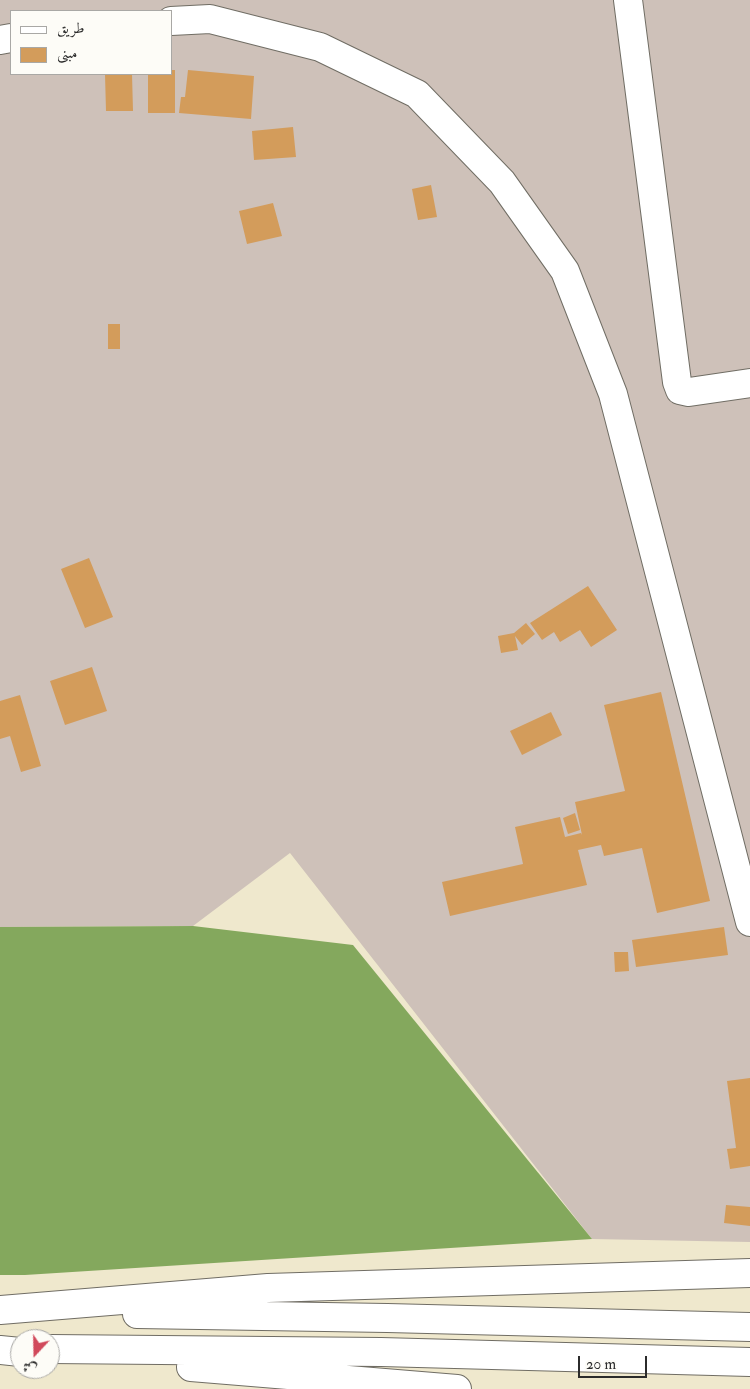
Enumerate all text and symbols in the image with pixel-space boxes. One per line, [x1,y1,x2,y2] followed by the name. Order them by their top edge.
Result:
[10,10,172,75] legend
[57,19,84,38] text: طريق
[57,44,77,63] text: مبنى
[10,1329,60,1379] north arrow
[580,1346,649,1378] scale bar
[586,1355,616,1374] text: 20 m
[20,1357,39,1378] text: ش

